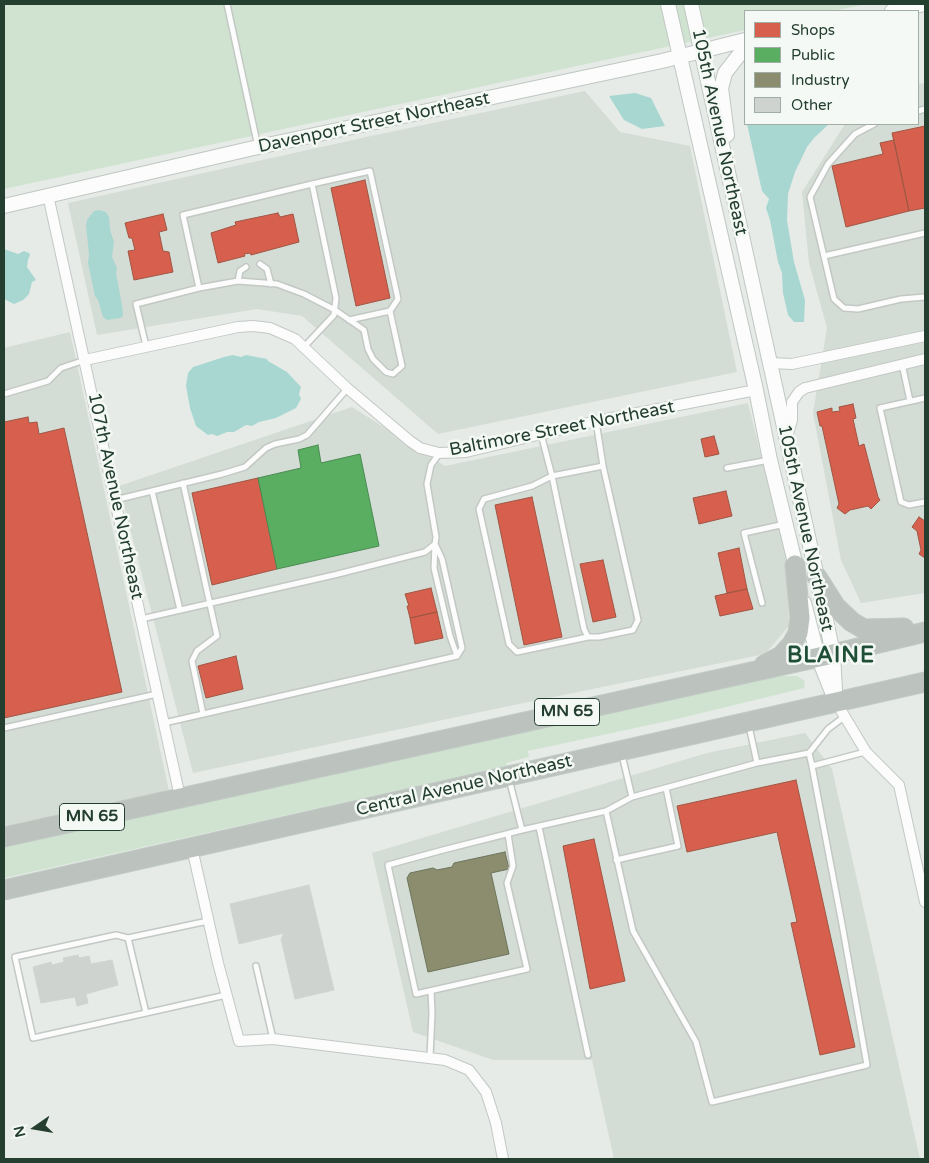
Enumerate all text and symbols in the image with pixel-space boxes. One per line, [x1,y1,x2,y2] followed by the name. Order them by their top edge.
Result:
[744,10,919,125] legend
[791,21,835,39] text: Shops
[686,26,752,238] street label: 105th Avenue Northeast
[791,46,835,64] text: Public
[791,71,850,89] text: Industry
[256,88,492,158] street label: Davenport Street Northeast
[791,96,832,114] text: Other
[82,390,148,602] street label: 107th Avenue Northeast
[447,397,677,461] street label: Baltimore Street Northeast
[772,422,838,634] street label: 105th Avenue Northeast
[786,643,876,669] district label: BLAINE
[534,699,600,726] road number: MN 65
[354,751,574,821] street label: Central Avenue Northeast
[59,804,124,830] road number: MN 65
[10,1103,60,1153] north arrow
[10,1124,29,1139] text: N

